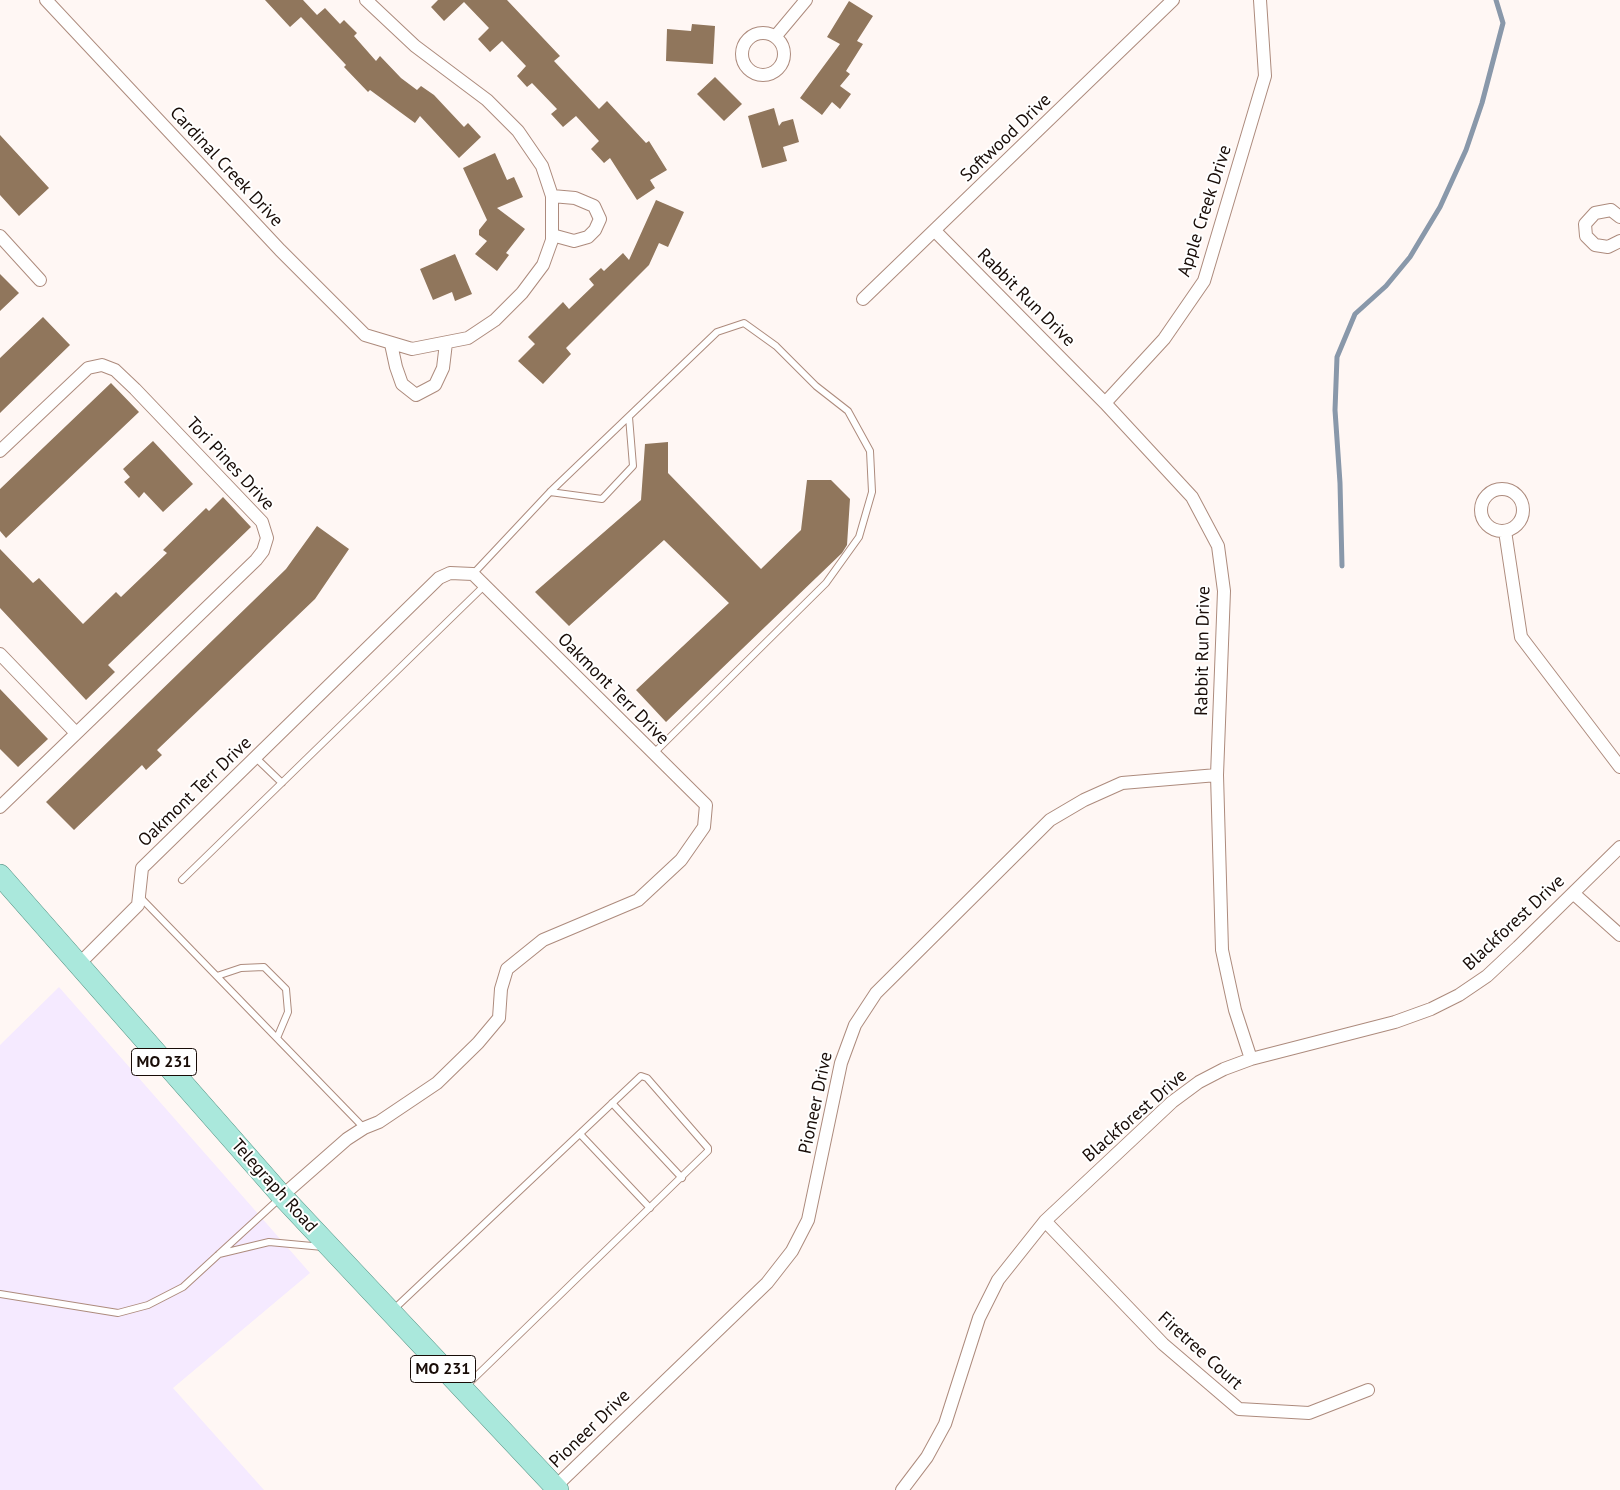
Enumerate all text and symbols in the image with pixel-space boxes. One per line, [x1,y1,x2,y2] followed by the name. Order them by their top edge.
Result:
[956,89,1056,187] street label: Softwood Drive
[165,102,287,232] street label: Cardinal Creek Drive
[1174,142,1236,280] street label: Apple Creek Drive
[972,244,1080,352] street label: Rabbit Run Drive
[181,413,279,515] street label: Tori Pines Drive
[1191,586,1215,716] street label: Rabbit Run Drive
[553,629,673,749] street label: Oakmont Terr Drive
[134,732,256,852] street label: Oakmont Terr Drive
[1459,871,1569,975] street label: Blackforest Drive
[132,1048,196,1076] road number: MO 231
[795,1050,837,1156] street label: Pioneer Drive
[1079,1065,1191,1167] street label: Blackforest Drive
[226,1135,322,1237] street label: Telegraph Road
[1153,1307,1247,1395] street label: Firetree Court
[410,1356,476,1382] road number: MO 231
[545,1385,635,1473] street label: Pioneer Drive

